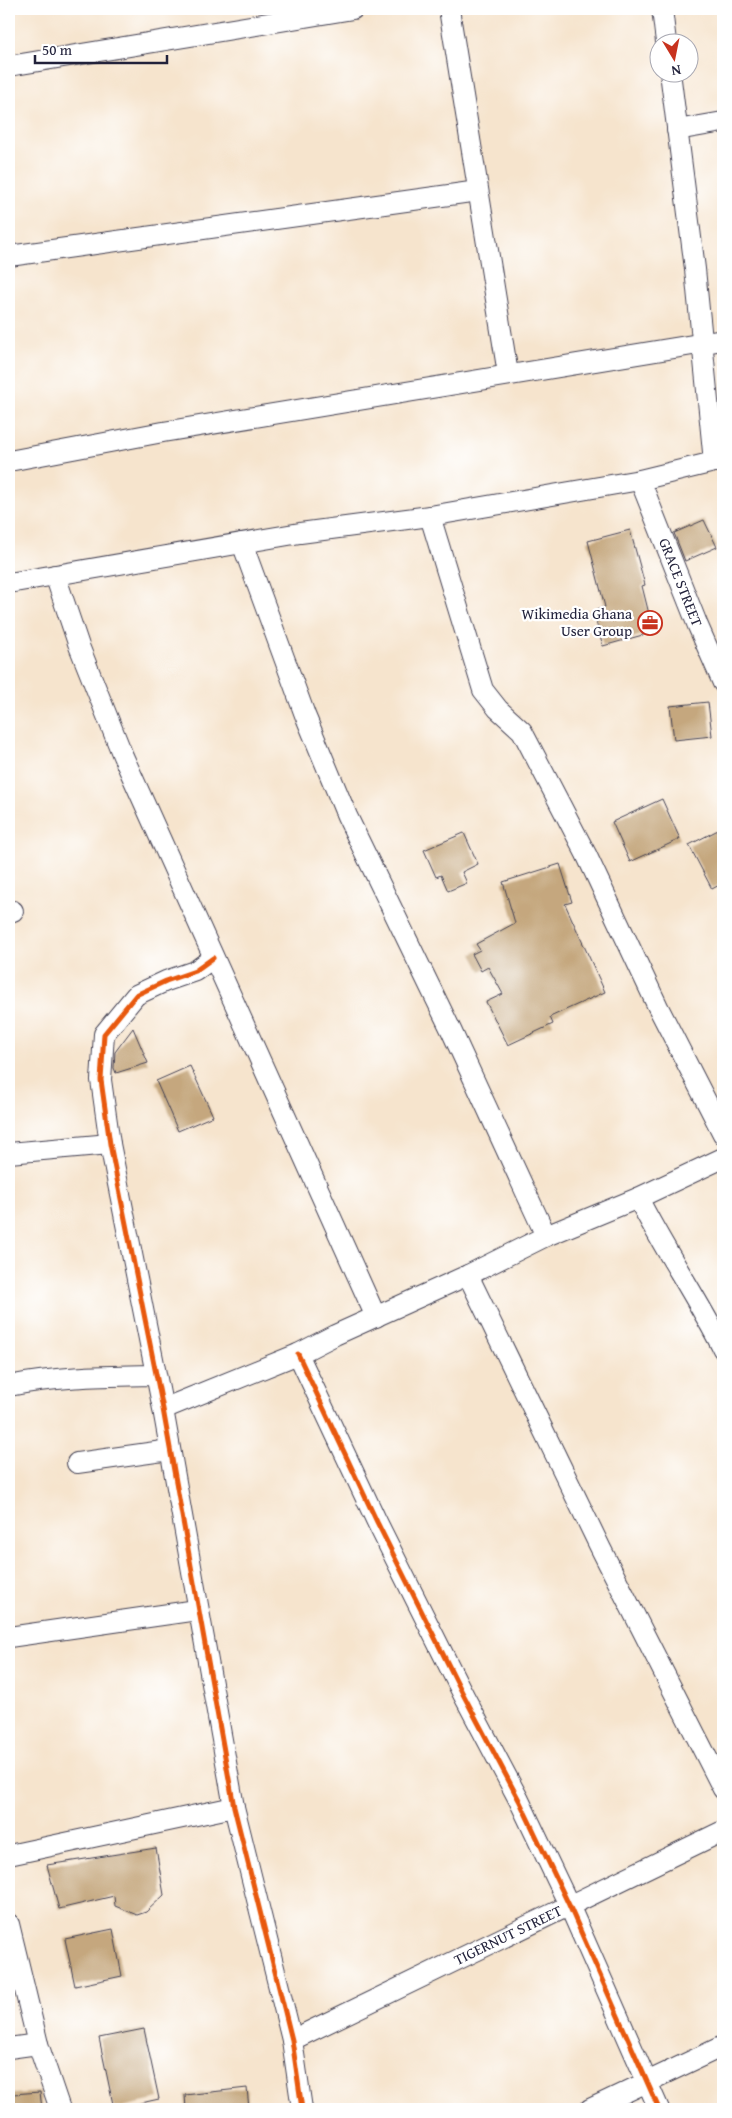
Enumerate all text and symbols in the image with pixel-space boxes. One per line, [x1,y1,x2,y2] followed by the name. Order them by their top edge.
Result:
[35,32,168,64] scale bar
[650,32,700,82] north arrow
[42,39,73,60] text: 50 m
[669,60,683,82] text: N
[654,535,708,630] street label: GRACE STREET
[521,603,632,641] place label: Wikimedia Ghana User Group
[637,610,663,636] office icon: Wikimedia Ghana User Group
[450,1899,566,1970] street label: TIGERNUT STREET

